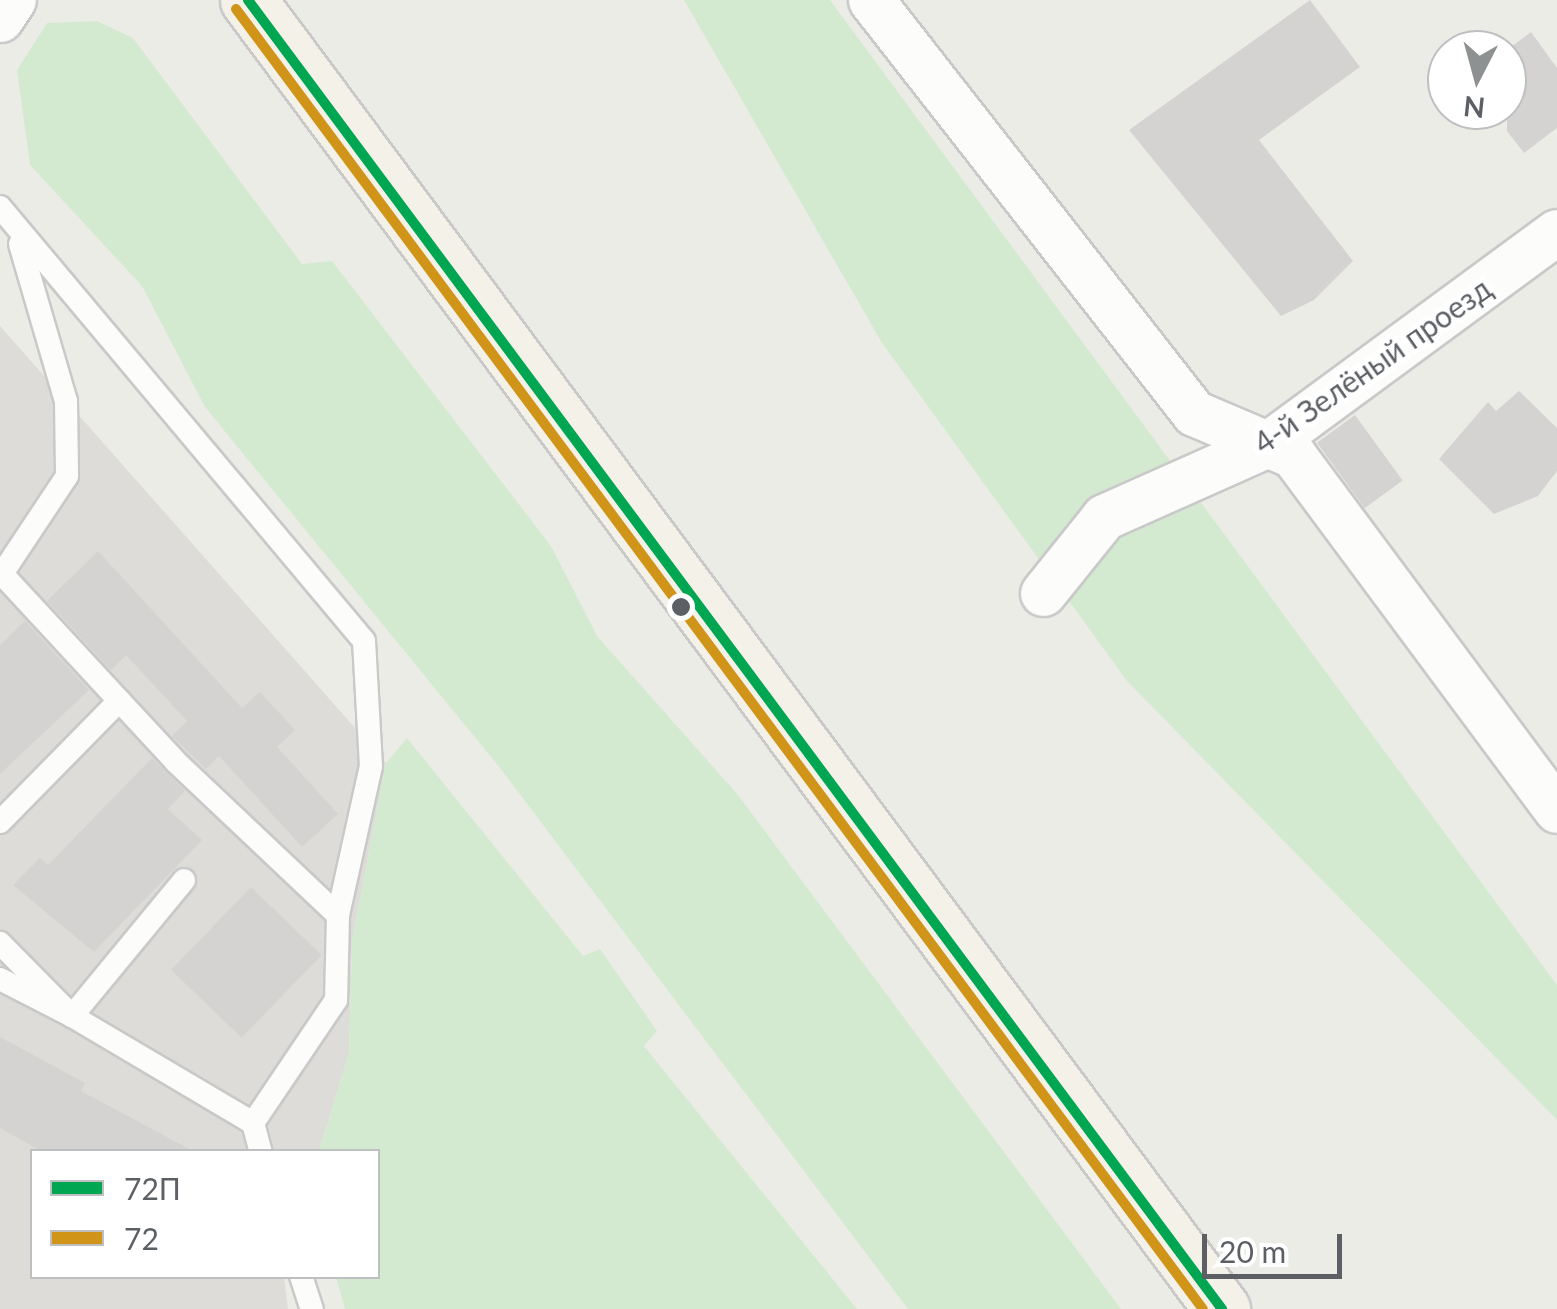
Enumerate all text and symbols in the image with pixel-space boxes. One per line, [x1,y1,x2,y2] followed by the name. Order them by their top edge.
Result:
[1427,30,1527,130] north arrow
[1462,90,1487,126] text: N
[1246,269,1498,461] street label: 4-й Зелёный проезд
[671,597,691,617] unlabelled marker
[30,1149,380,1279] legend
[124,1170,181,1206] text: 72П
[1207,1214,1347,1276] scale bar
[124,1220,159,1256] text: 72
[1219,1233,1286,1269] text: 20 m

